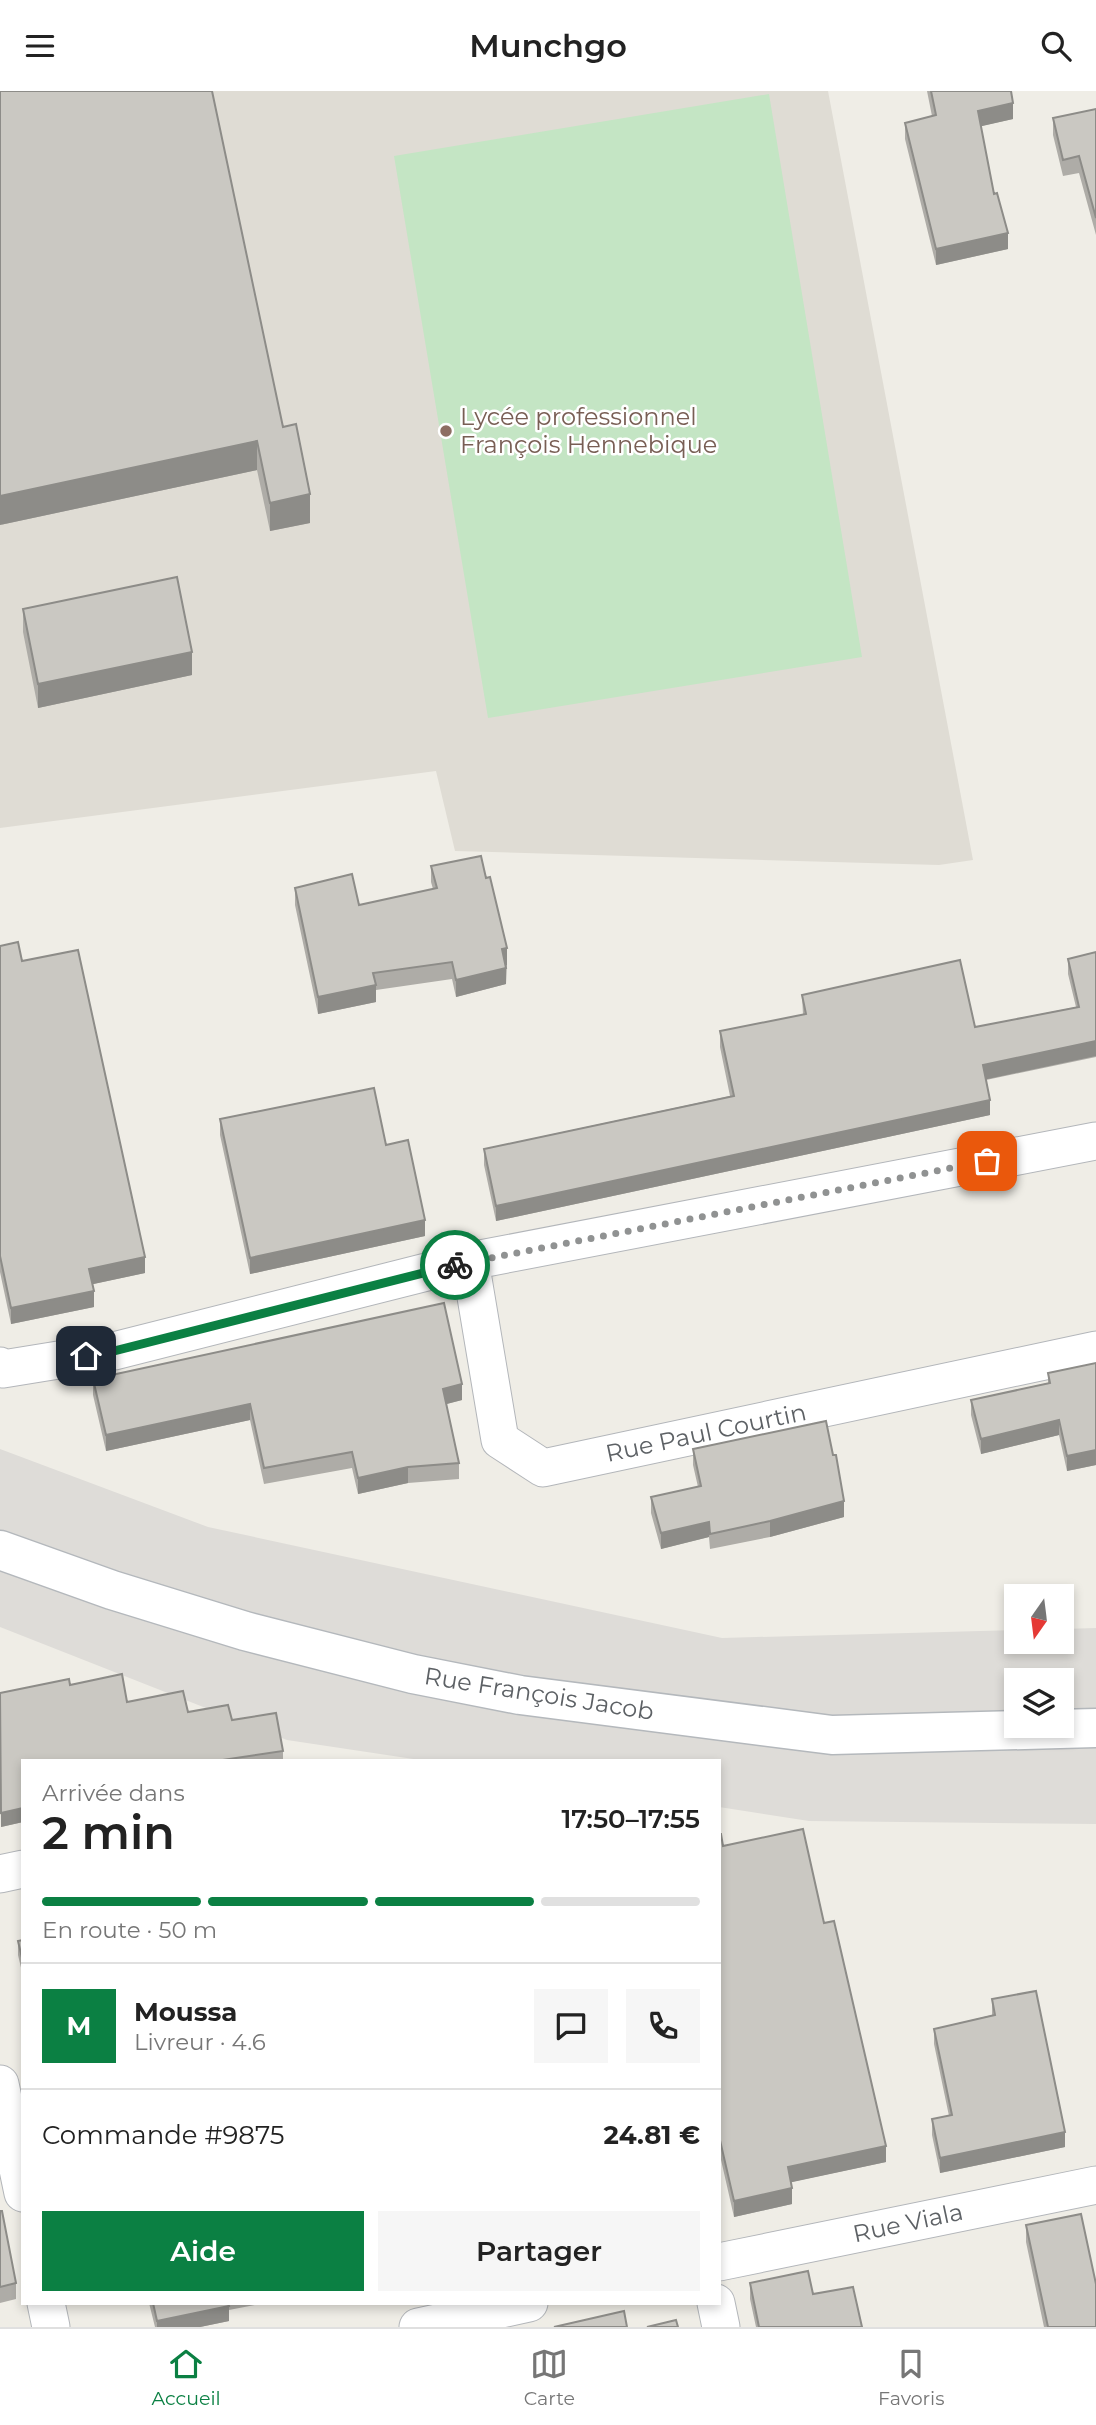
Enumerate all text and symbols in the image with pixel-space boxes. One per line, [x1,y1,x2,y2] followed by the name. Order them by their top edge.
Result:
[469,26,627,65] text: Munchgo
[21,27,59,65] icon: menu
[1037,27,1075,65] icon: search
[460,402,717,459] place label: Lycée professionnel François Hennebique
[438,423,454,439] marker: Lycée professionnel François Hennebique
[957,1131,1017,1191] pin
[968,1142,1006,1180] icon: bag
[420,1230,490,1300] courier
[436,1246,474,1284] icon: bike
[56,1326,116,1386] pin
[67,1337,105,1375] icon: home
[603,1397,809,1468] street label: Rue Paul Courtin
[1004,1584,1074,1654] north arrow
[1004,1584,1074,1738] map controls
[422,1661,656,1726] street label: Rue François Jacob
[1004,1668,1074,1738] button: layers
[42,1779,185,1807] text: Arrivée dans
[561,1803,700,1835] text: 17:50–17:55
[42,1804,175,1861] text: 2 min
[42,1916,217,1944] text: En route · 50 m
[534,1989,608,2063] button: chat
[626,1989,700,2063] button: phone
[134,1996,237,2028] text: Moussa
[67,2010,91,2042] text: M
[134,2028,266,2056] text: Livreur · 4.6
[42,2119,284,2151] text: Commande #9875
[604,2119,700,2151] text: 24.81 €
[850,2197,966,2248] street label: Rue Viala
[42,2211,364,2291] button: Aide
[378,2211,700,2291] button: Partager
[152,2345,221,2410] tab: Accueil
[524,2345,575,2410] tab: Carte
[878,2345,944,2410] tab: Favoris

